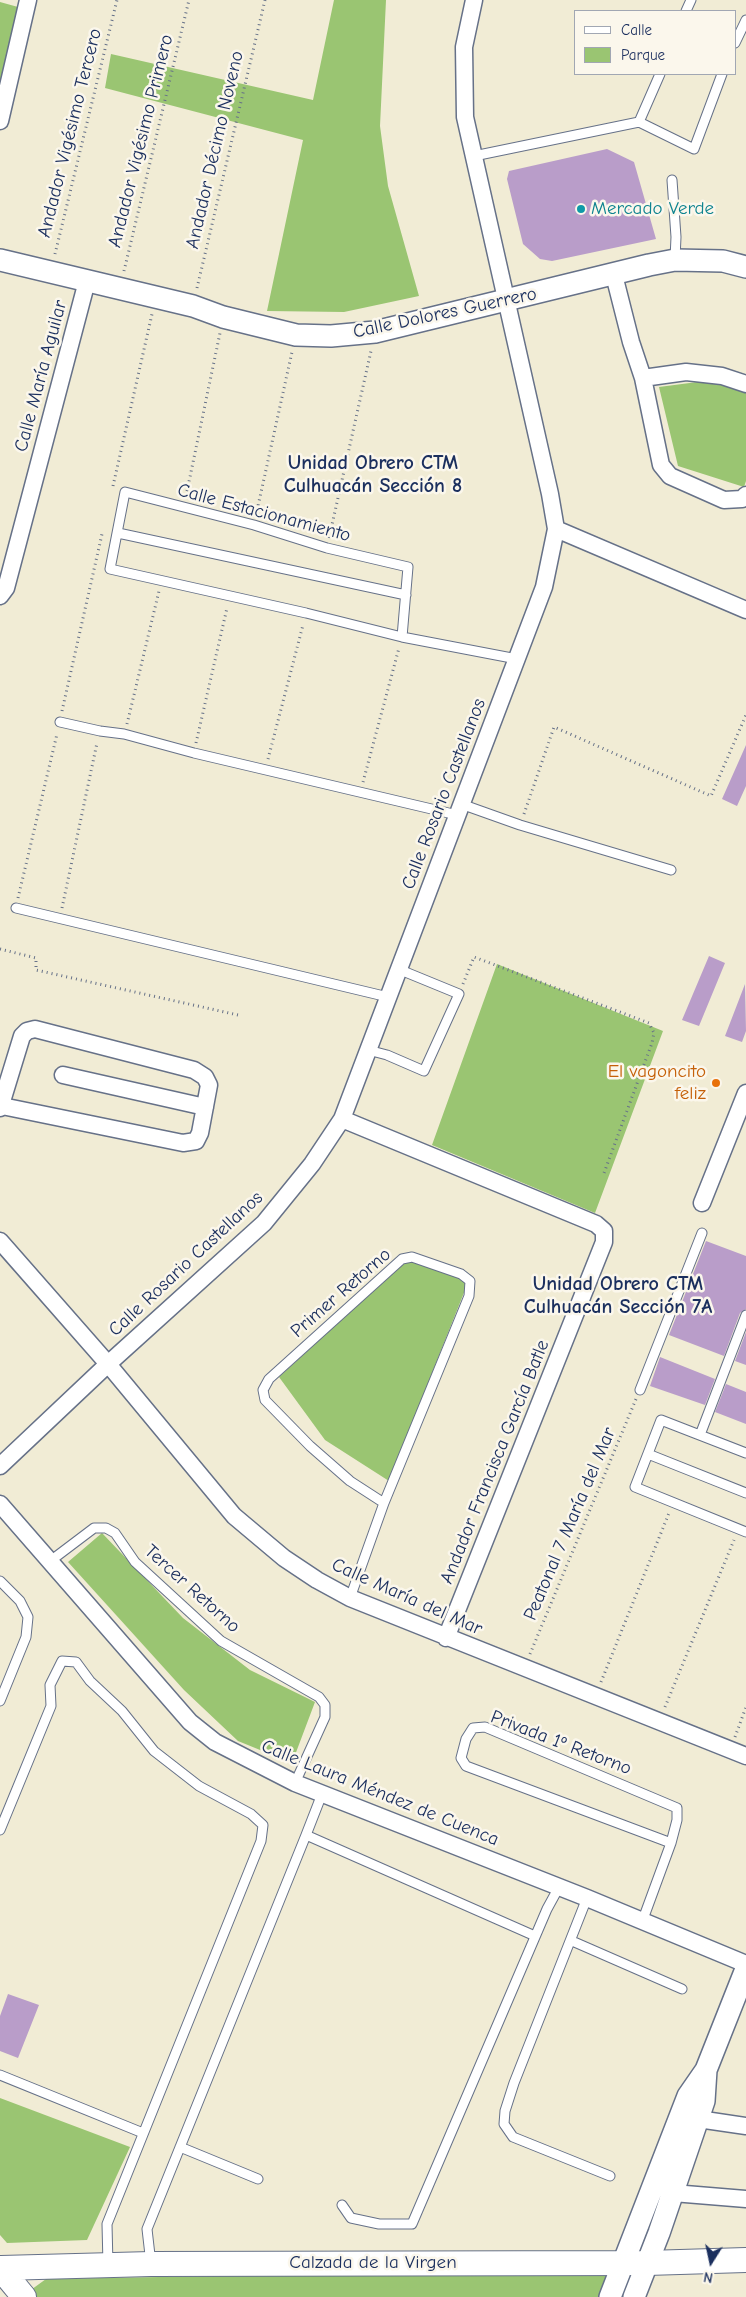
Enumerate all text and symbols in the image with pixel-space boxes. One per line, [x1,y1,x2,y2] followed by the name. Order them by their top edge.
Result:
[574,10,736,75] legend
[621,21,652,39] text: Calle
[33,26,107,240] street label: Andador Vigésimo Tercero
[103,32,179,250] street label: Andador Vigésimo Primero
[621,46,665,64] text: Parque
[181,49,249,251] street label: Andador Décimo Noveno
[591,198,714,220] place label: Mercado Verde
[575,203,587,215] marker: Mercado Verde
[351,282,539,344] street label: Calle Dolores Guerrero
[10,298,72,454] street label: Calle María Aguilar
[284,451,462,498] district label: Unidad Obrero CTM Culhuacán Sección 8
[175,479,353,547] street label: Calle Estacionamiento
[397,695,491,893] street label: Calle Rosario Castellanos
[608,1061,706,1105] place label: El vagoncito feliz
[710,1077,722,1089] marker: El vagoncito feliz
[104,1187,268,1341] street label: Calle Rosario Castellanos
[286,1243,396,1343] street label: Primer Retorno
[524,1272,712,1319] district label: Unidad Obrero CTM Culhuacán Sección 7A
[436,1337,554,1587] street label: Andador Francisca García Batle
[519,1424,621,1624] street label: Peatonal 7 María del Mar
[139,1540,245,1638] street label: Tercer Retorno
[328,1553,486,1641] street label: Calle María del Mar
[487,1706,635,1780] street label: Privada 1º Retorno
[258,1735,502,1851] street label: Calle Laura Méndez de Cuenca
[686,2237,736,2287] north arrow
[289,2252,457,2274] street label: Calzada de la Virgen
[702,2268,714,2286] text: N

